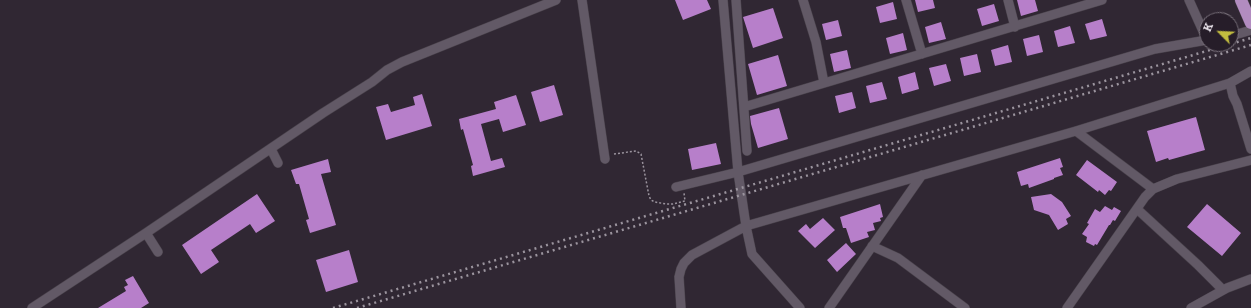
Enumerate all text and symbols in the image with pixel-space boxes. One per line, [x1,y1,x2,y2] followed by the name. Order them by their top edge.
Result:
[1199,12,1239,52] north arrow
[1201,21,1216,34] text: K

